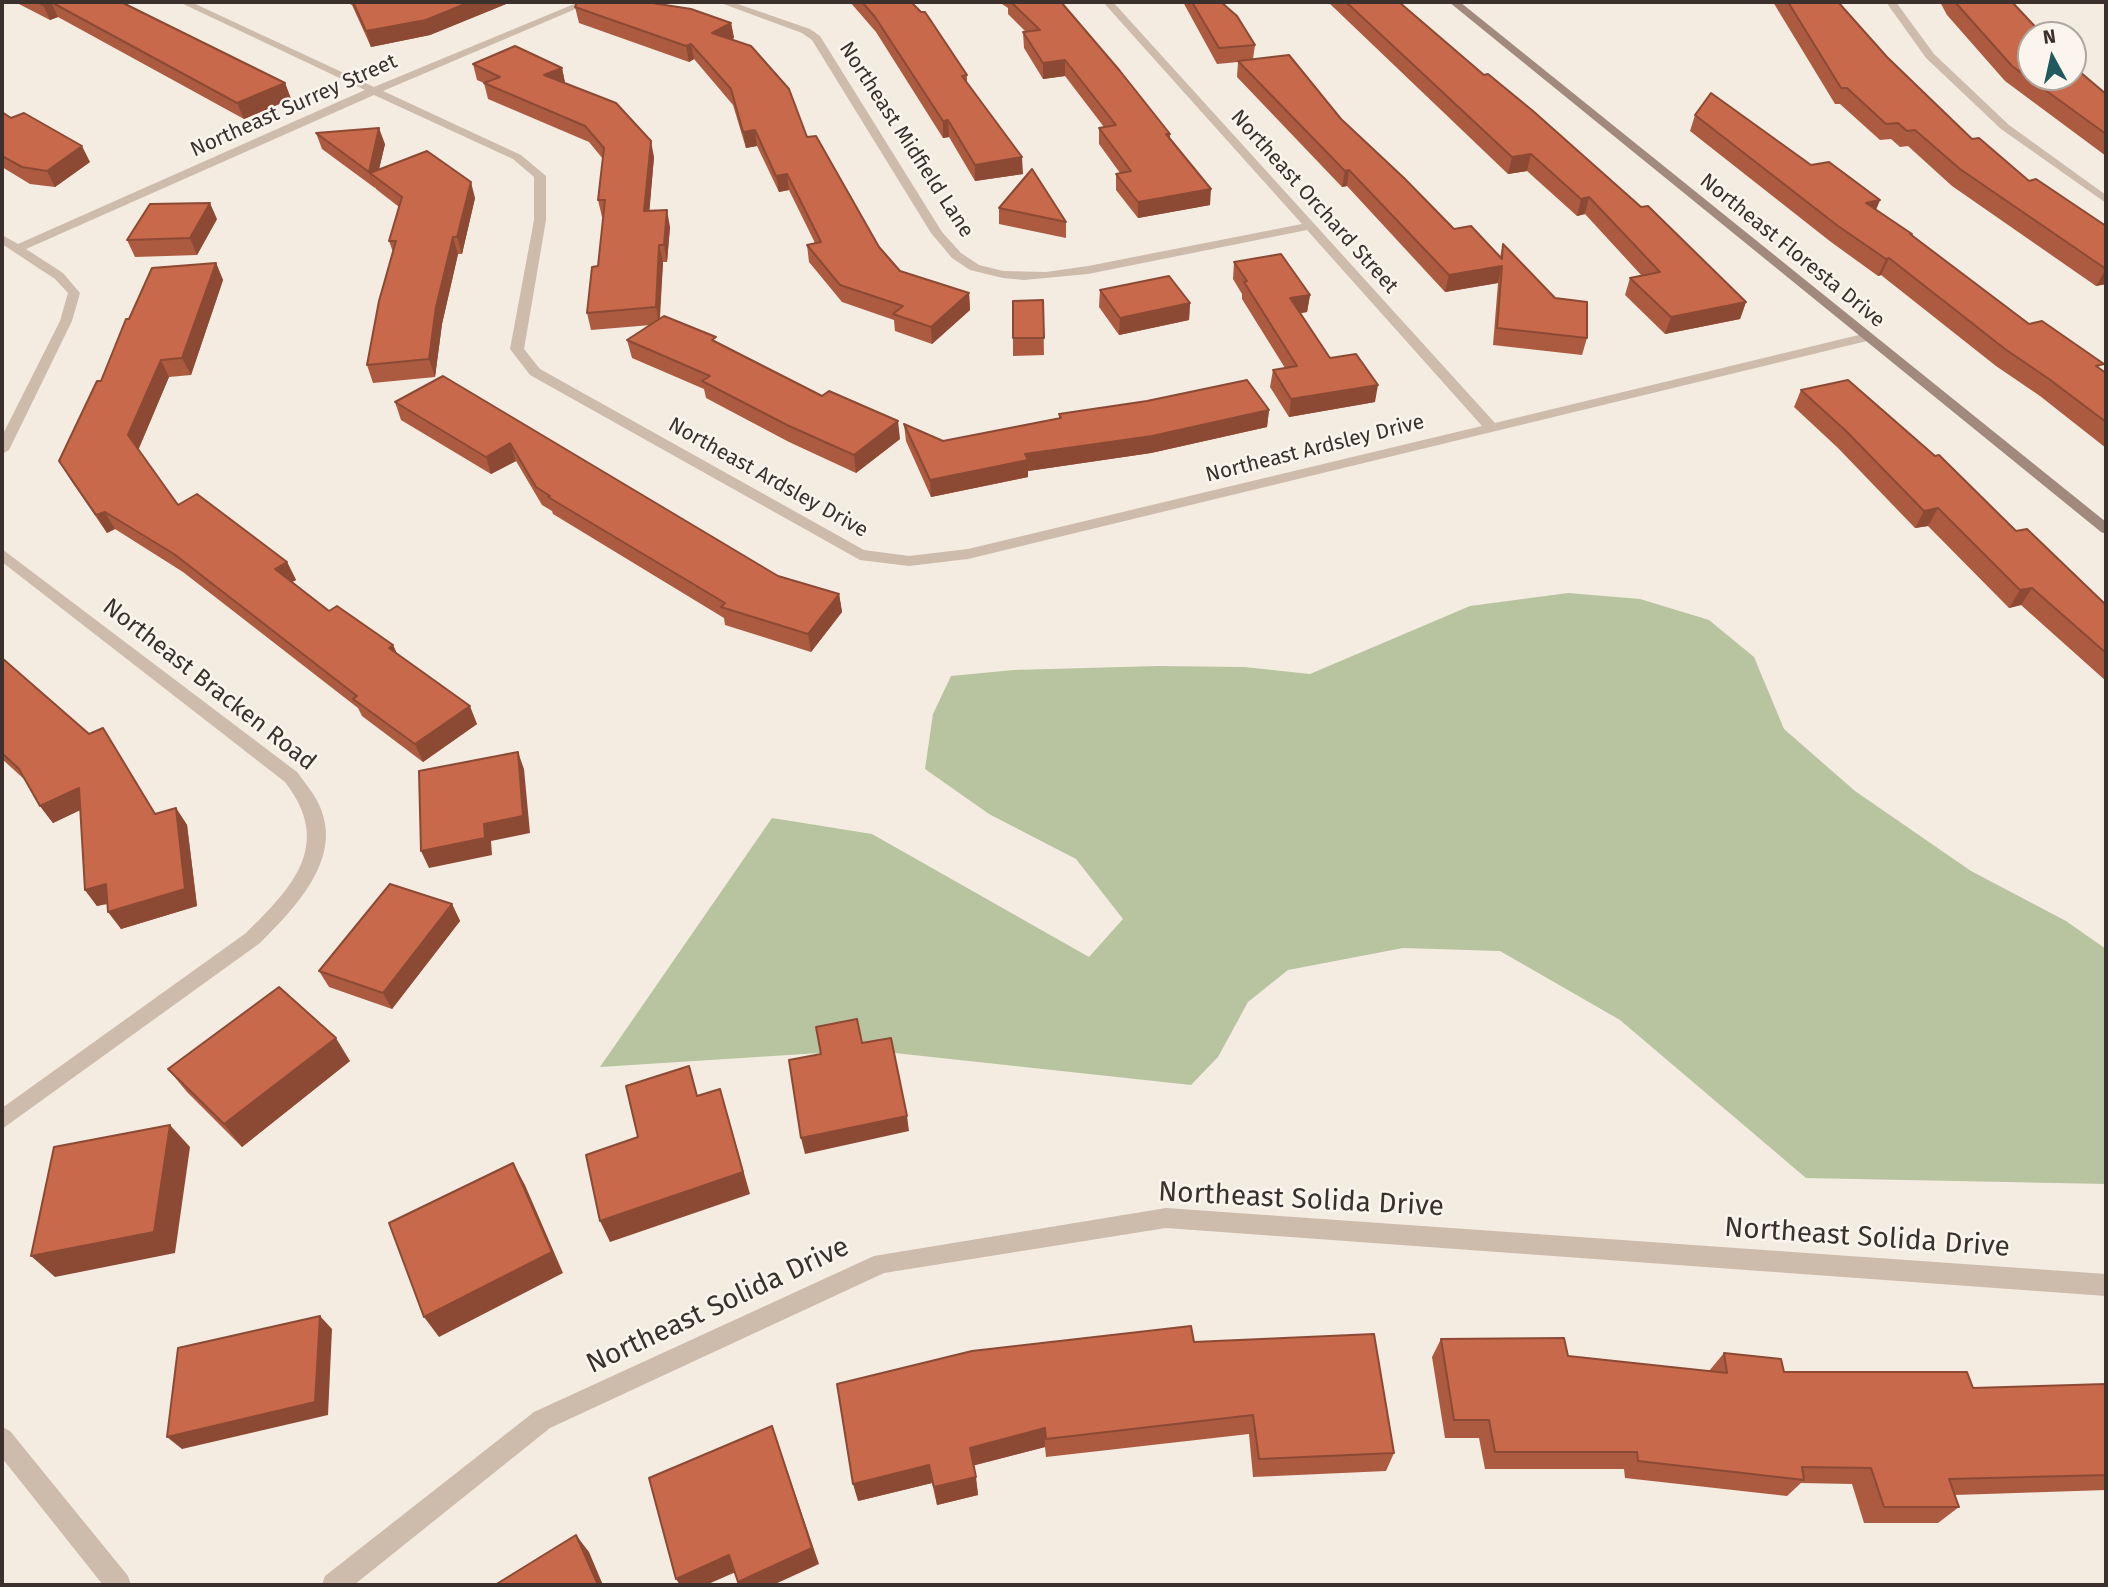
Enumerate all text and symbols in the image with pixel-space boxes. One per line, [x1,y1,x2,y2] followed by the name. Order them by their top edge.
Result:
[2017,21,2087,91] north arrow
[2041,24,2057,49] text: N
[833,38,979,242] street label: Northeast Midfield Lane
[187,49,401,163] street label: Northeast Surrey Street
[1225,105,1403,299] street label: Northeast Orchard Street
[1694,169,1890,333] street label: Northeast Floresta Drive
[1203,410,1427,488] street label: Northeast Ardsley Drive
[664,413,872,543] street label: Northeast Ardsley Drive
[97,593,321,777] street label: Northeast Bracken Road
[1157,1176,1445,1224] street label: Northeast Solida Drive
[1723,1211,2011,1265] street label: Northeast Solida Drive
[581,1230,855,1382] street label: Northeast Solida Drive

